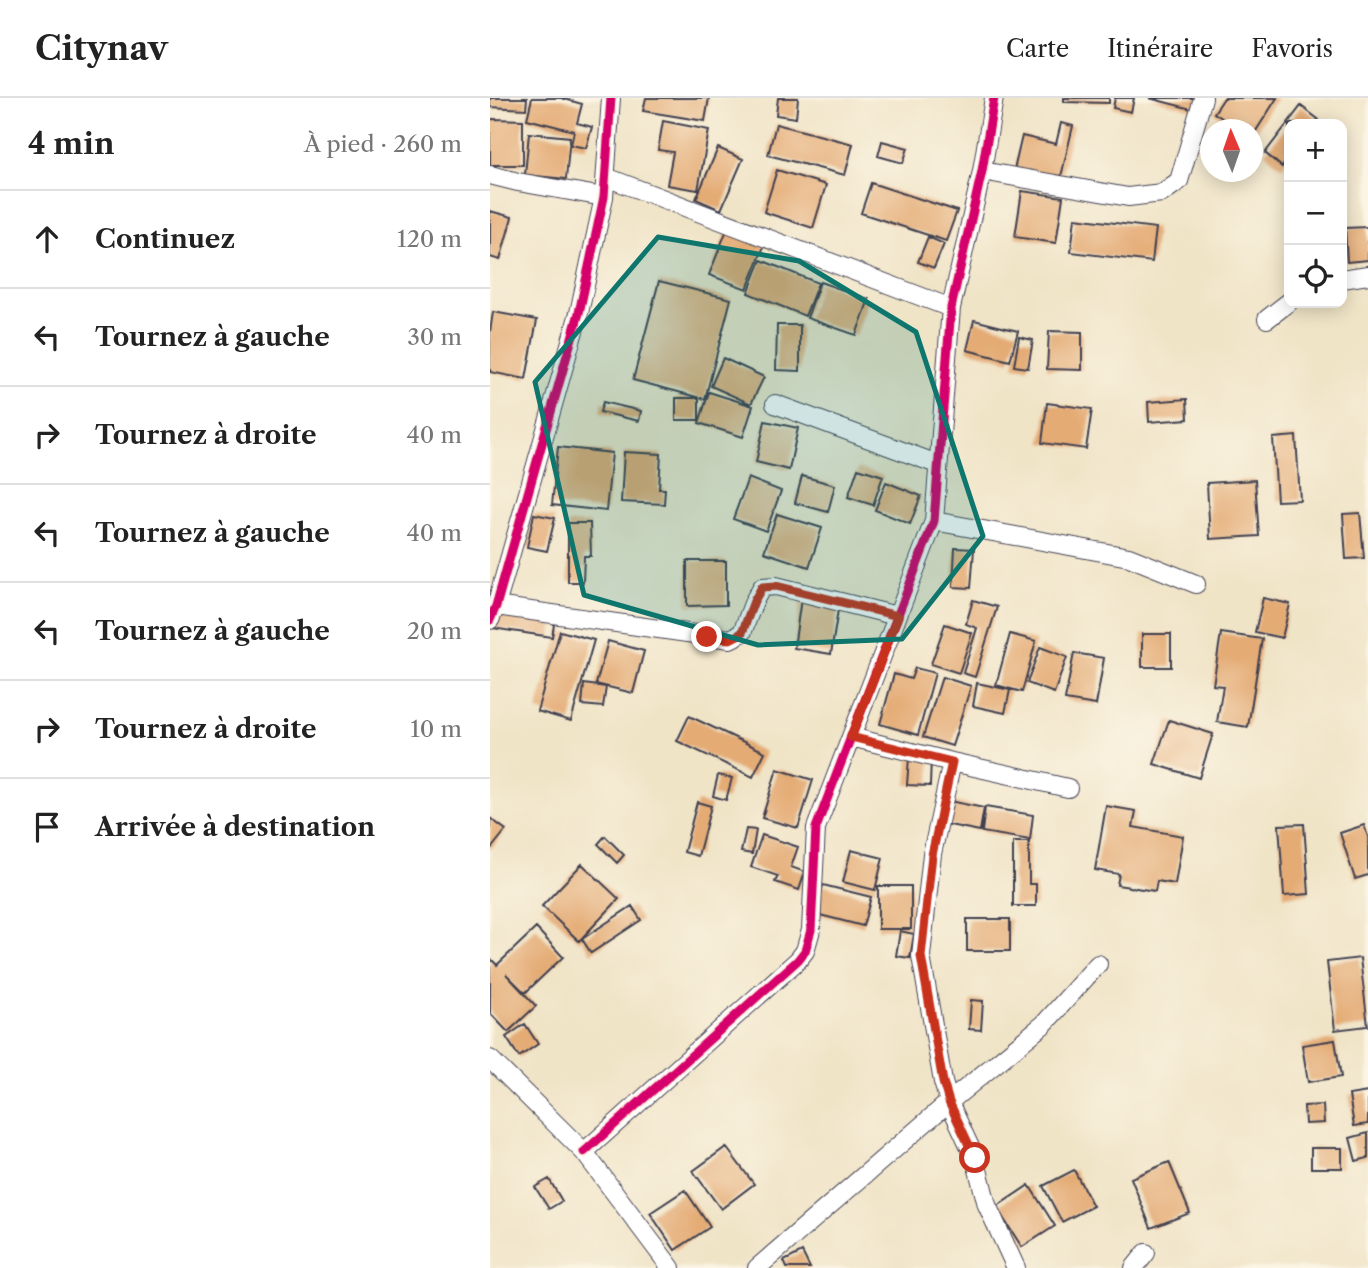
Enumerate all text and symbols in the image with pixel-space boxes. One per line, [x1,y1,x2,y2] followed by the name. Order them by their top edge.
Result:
[35,28,168,69] text: Citynav
[1006,34,1069,63] text: Carte
[1107,34,1213,63] text: Itinéraire
[1251,34,1333,63] text: Favoris
[1200,119,1263,182] north arrow
[1284,119,1347,308] map controls
[1284,119,1347,182] button: +
[28,125,114,162] text: 4 min
[304,130,462,158] text: À pied · 260 m
[1284,182,1347,245] button: −
[28,220,66,258] icon: ahead
[95,223,235,255] text: Continuez
[397,225,462,253] text: 120 m
[1284,245,1347,308] button: locate
[28,318,66,356] icon: left
[95,321,330,353] text: Tournez à gauche
[407,323,462,351] text: 30 m
[28,416,66,454] icon: right
[95,419,317,451] text: Tournez à droite
[407,421,462,449] text: 40 m
[28,514,66,552] icon: left
[95,517,330,549] text: Tournez à gauche
[407,519,462,547] text: 40 m
[28,612,66,650] icon: left
[95,615,330,647] text: Tournez à gauche
[407,617,462,645] text: 20 m
[691,621,722,652] route end
[28,710,66,748] icon: right
[95,713,317,745] text: Tournez à droite
[410,715,462,743] text: 10 m
[28,808,66,846] icon: arrive
[95,811,375,843] text: Arrivée à destination
[959,1142,990,1173] route start

